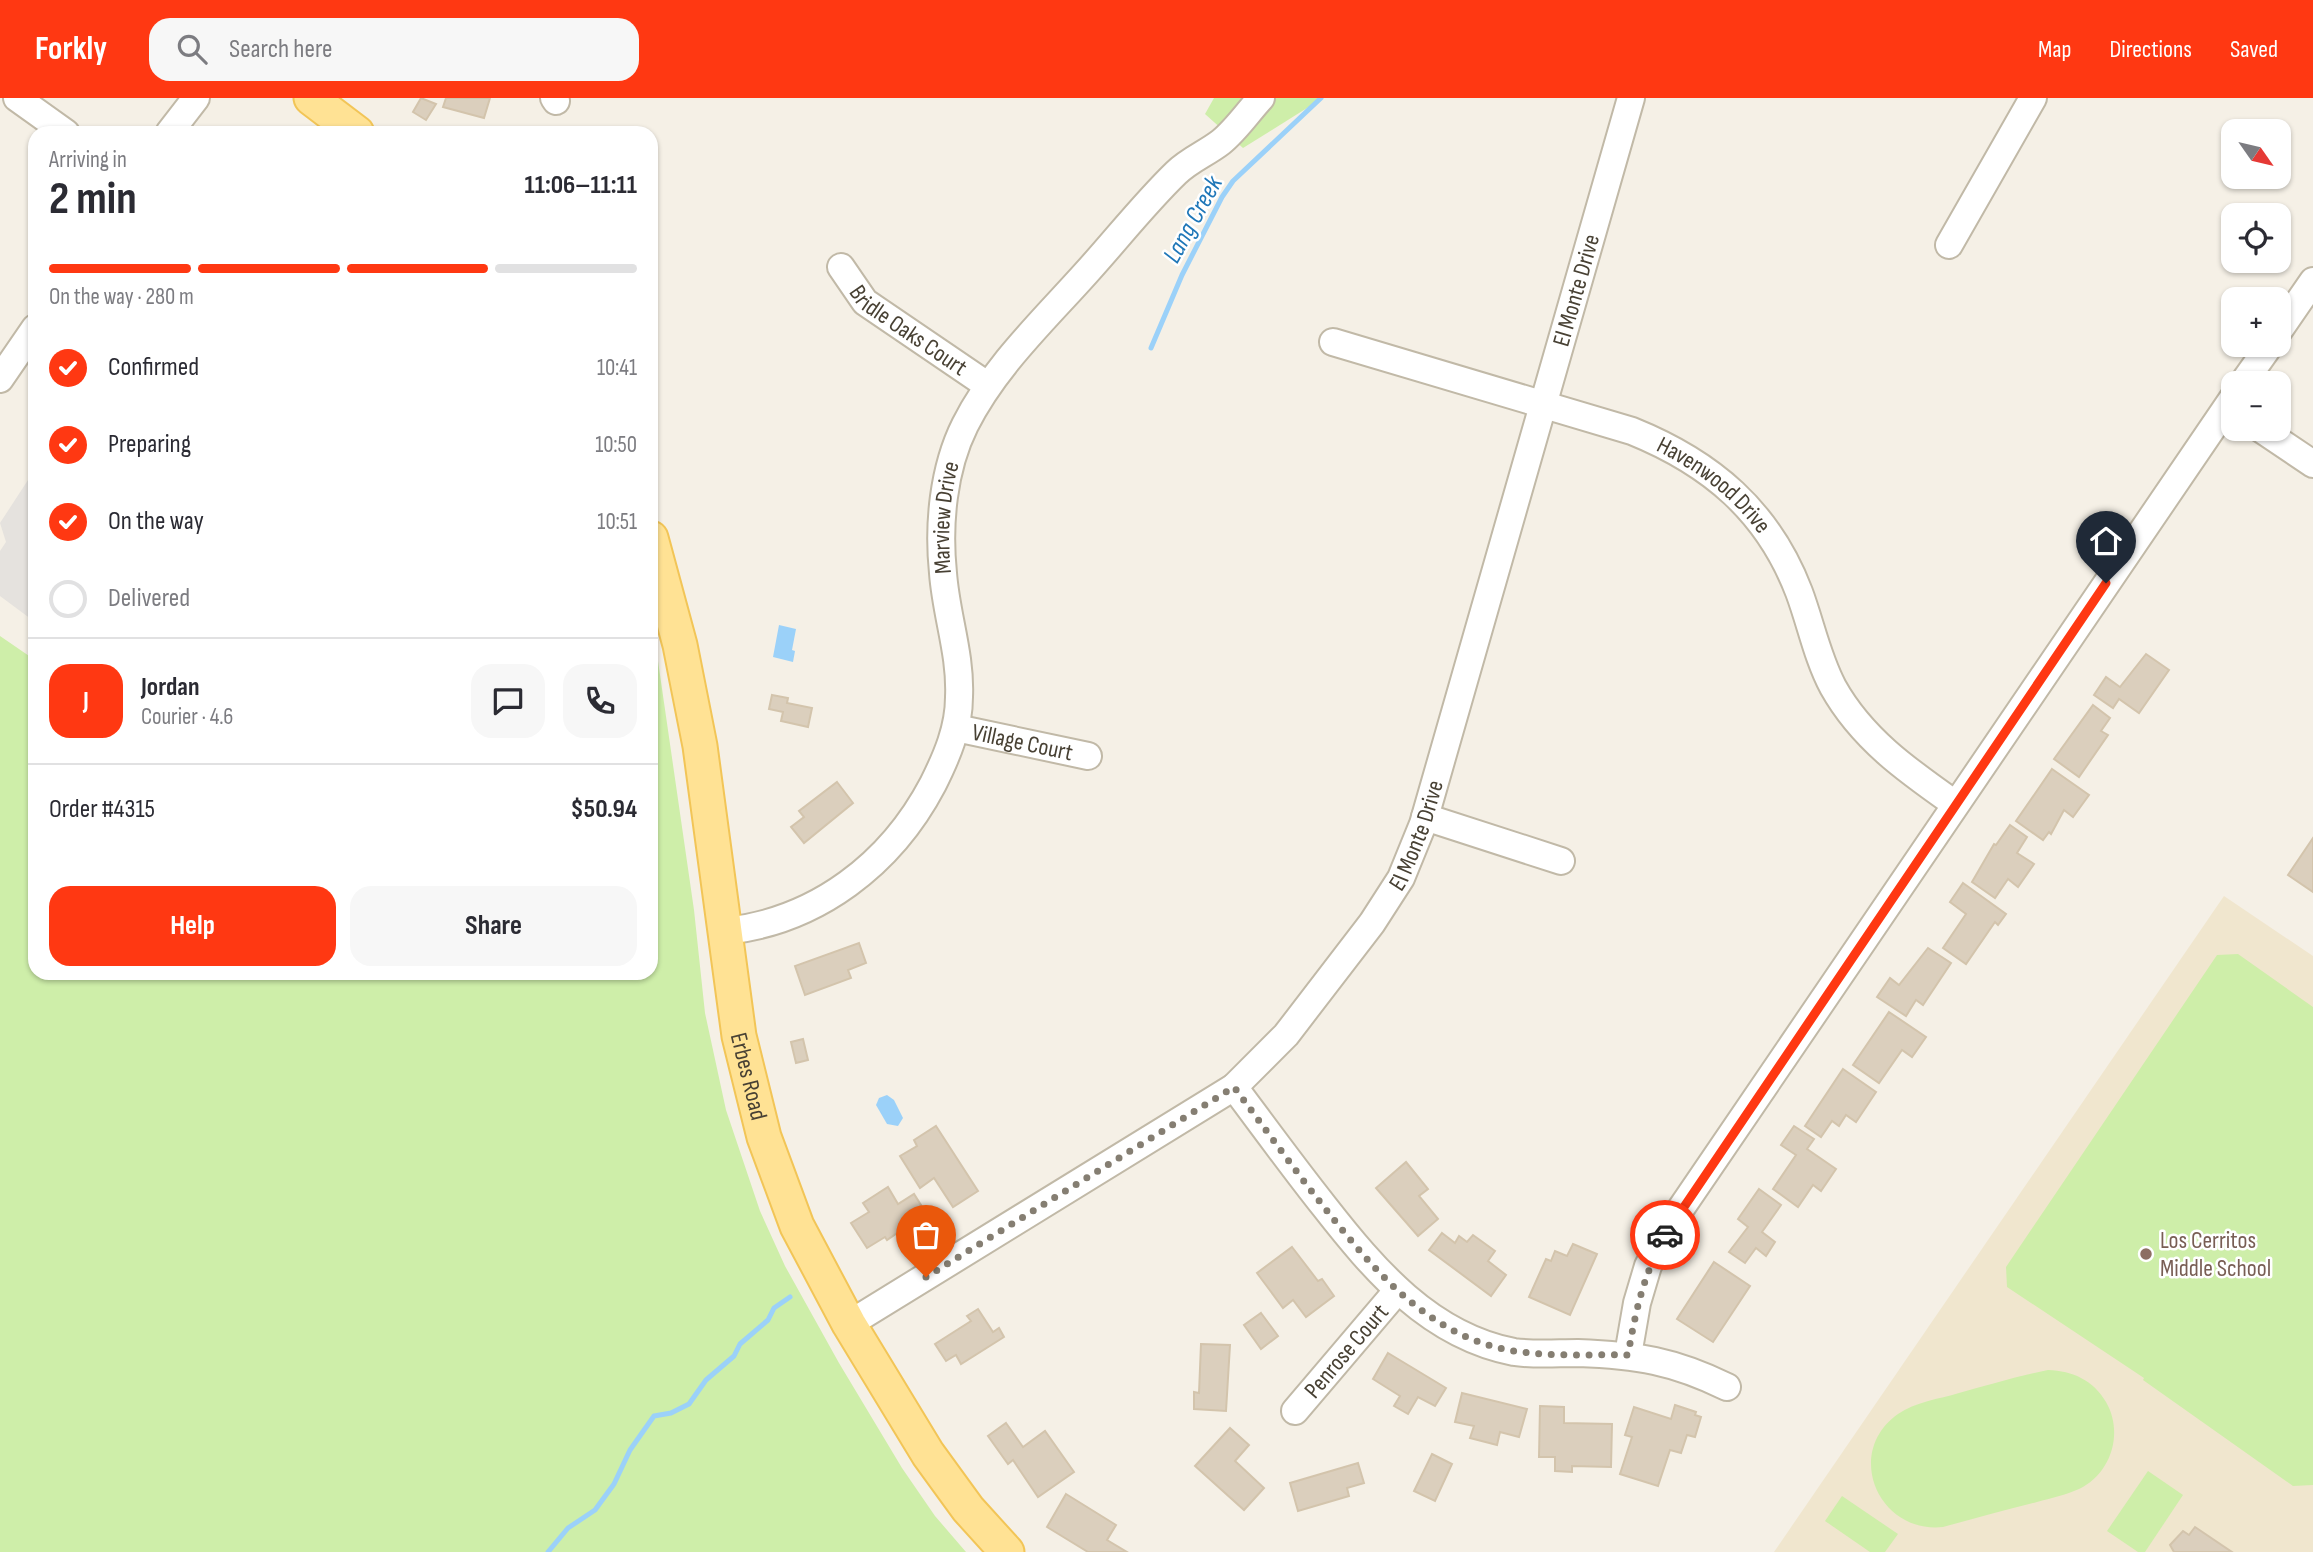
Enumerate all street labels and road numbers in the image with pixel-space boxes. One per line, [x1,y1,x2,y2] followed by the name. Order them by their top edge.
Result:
[1547,231,1606,350] street label: El Monte Drive
[843,280,973,382] street label: Bridle Oaks Court
[1652,430,1777,539] street label: Havenwood Drive
[927,458,966,575] street label: Marview Drive
[969,718,1076,767] street label: Village Court
[1383,777,1450,896] street label: El Monte Drive
[724,1030,773,1123] street label: Erbes Road
[1298,1298,1395,1404] street label: Penrose Court

